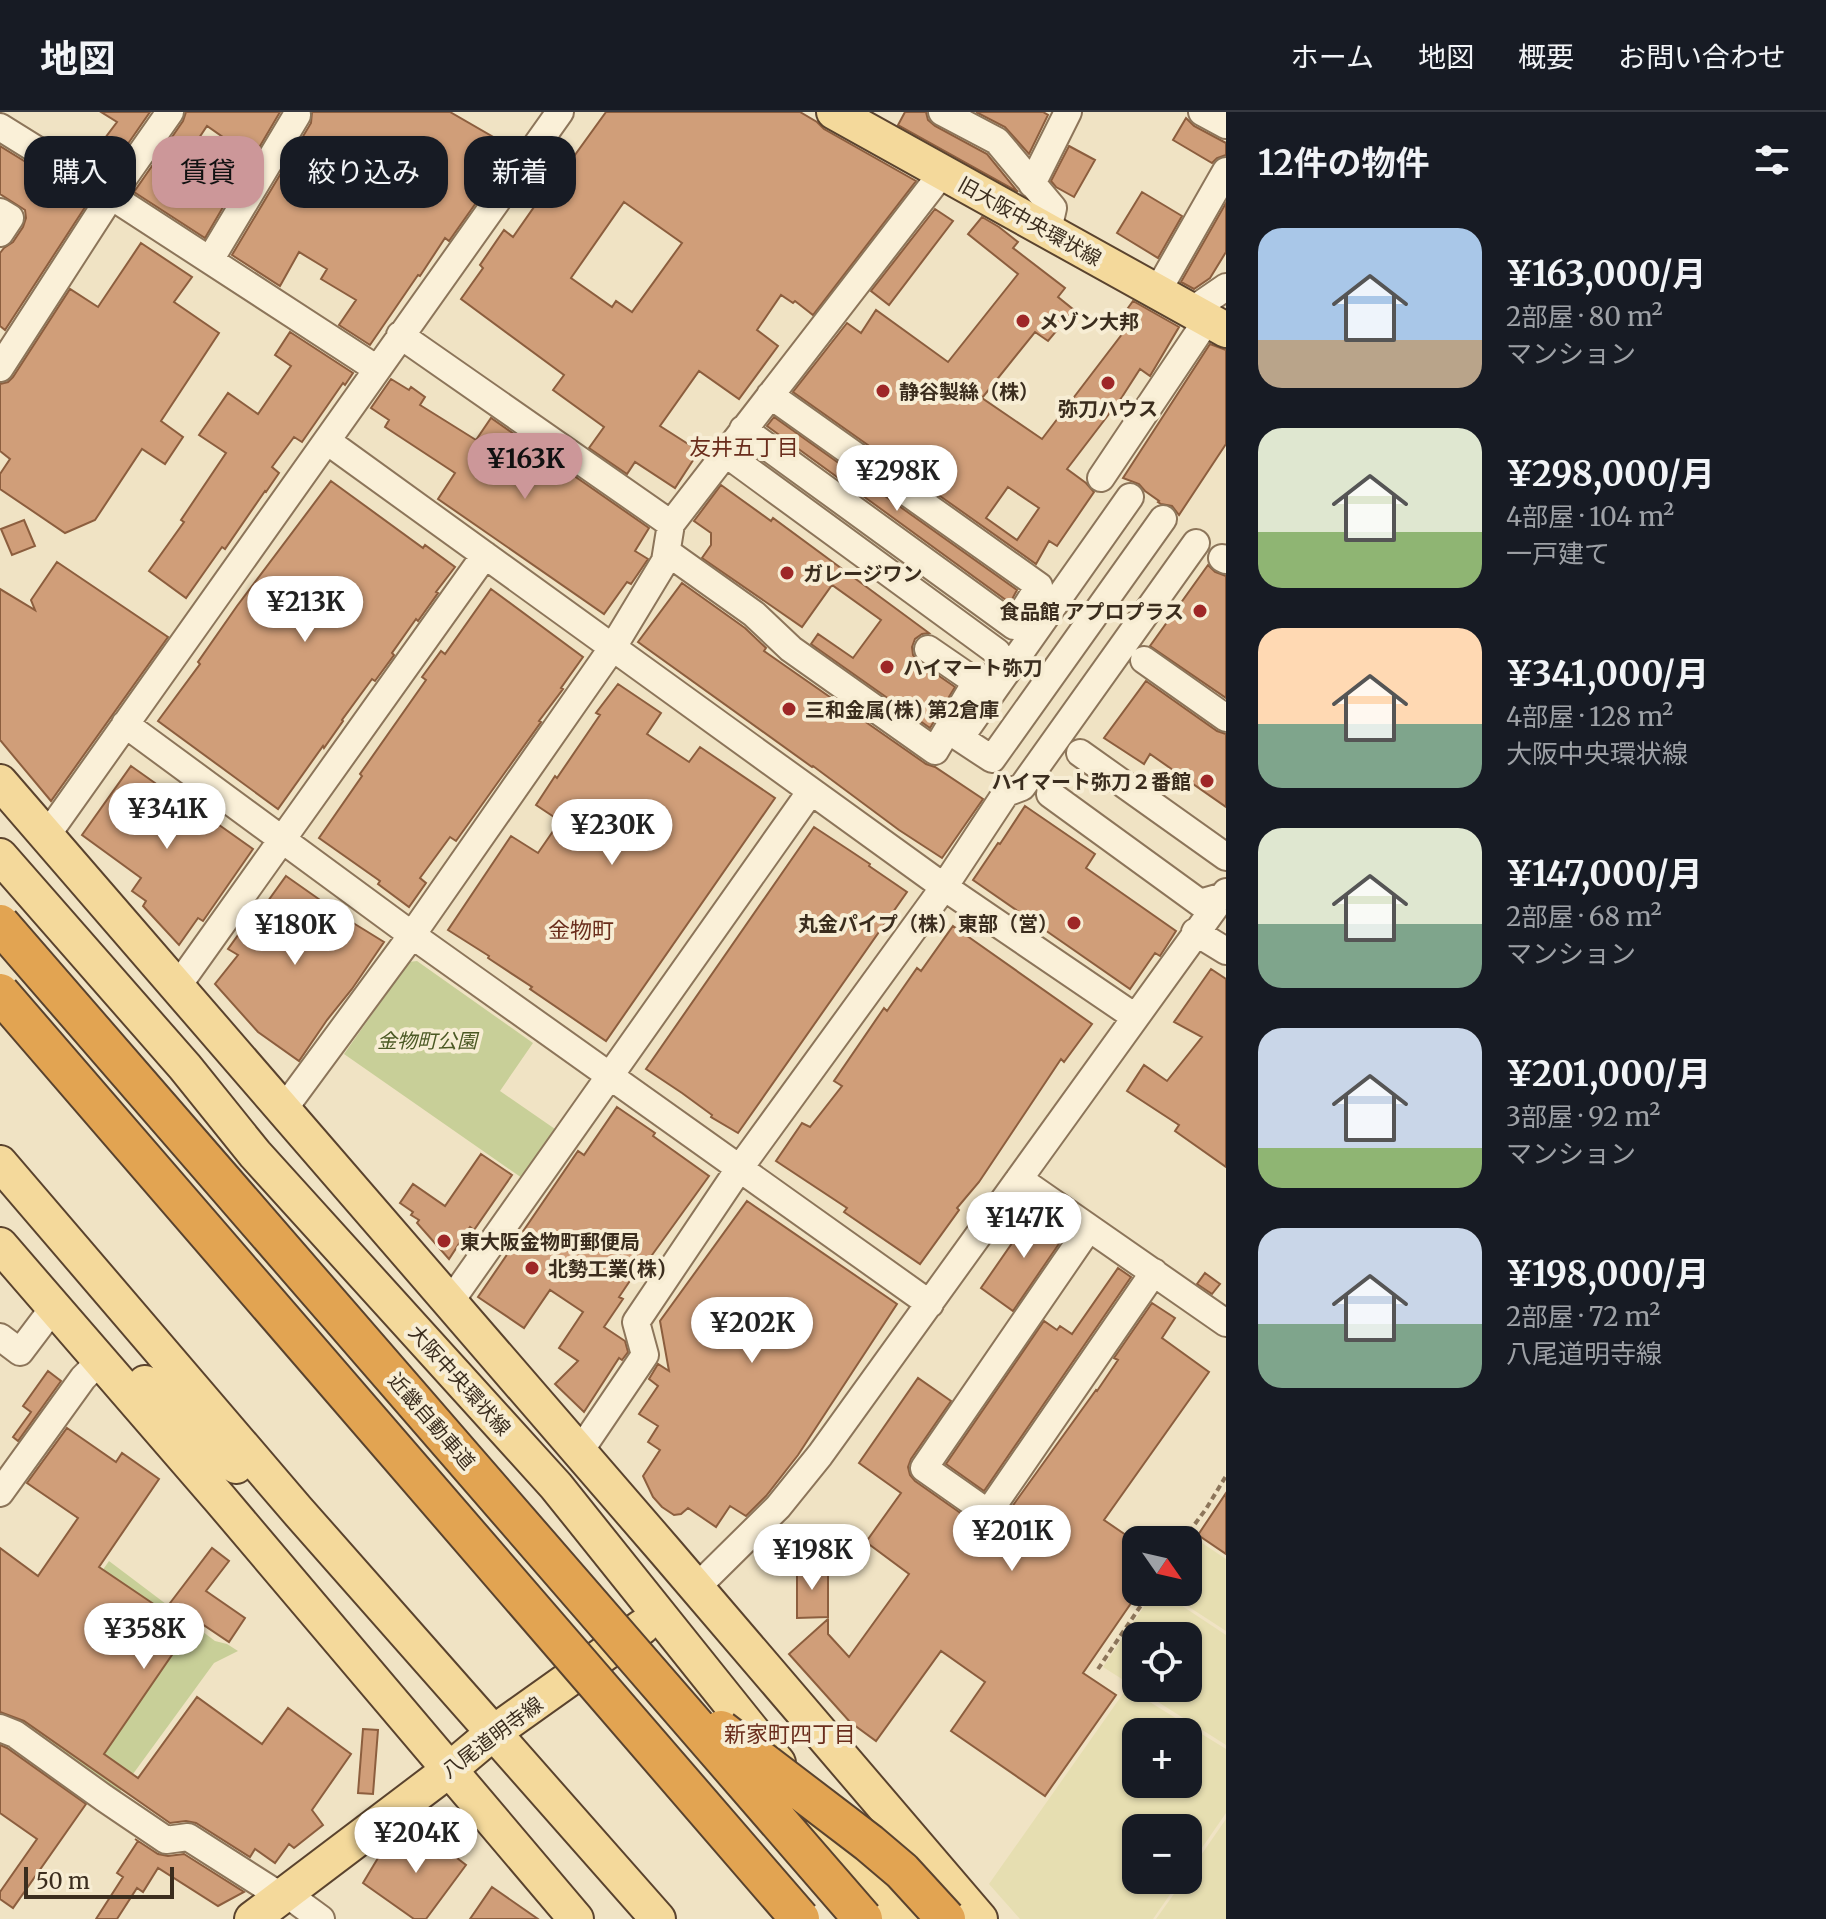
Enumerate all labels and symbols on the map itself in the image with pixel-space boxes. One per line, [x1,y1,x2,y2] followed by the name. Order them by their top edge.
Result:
[954,171,1106,271] street label: 旧大阪中央環状線
[1039,309,1139,334] place label: メゾン大邦
[1014,312,1032,330] marker: メゾン大邦
[1099,374,1117,392] marker: 弥刀ハウス
[899,379,1039,404] place label: 静谷製絲（株）
[874,382,892,400] marker: 静谷製絲（株）
[1058,396,1158,421] place label: 弥刀ハウス
[469,433,581,501] pin: ¥163K
[689,433,799,461] district label: 友井五丁目
[841,445,953,513] pin: ¥298K
[803,561,923,586] place label: ガレージワン
[778,564,796,582] marker: ガレージワン
[249,576,361,644] pin: ¥213K
[1000,599,1184,624] place label: 食品館 アプロプラス
[1191,602,1209,620] marker: 食品館 アプロプラス
[903,655,1043,680] place label: ハイマート弥刀
[878,658,896,676] marker: ハイマート弥刀
[805,697,999,722] place label: 三和金属(株) 第2倉庫
[780,700,798,718] marker: 三和金属(株) 第2倉庫
[991,769,1191,794] place label: ハイマート弥刀２番館
[1198,772,1216,790] marker: ハイマート弥刀２番館
[111,783,223,851] pin: ¥341K
[556,799,668,867] pin: ¥230K
[239,899,351,967] pin: ¥180K
[798,911,1058,936] place label: 丸金パイプ（株）東部（営）
[1065,914,1083,932] marker: 丸金パイプ（株）東部（営）
[548,916,614,944] district label: 金物町
[377,1028,480,1053] park label: 金物町公園
[968,1192,1080,1260] pin: ¥147K
[460,1229,640,1254] place label: 東大阪金物町郵便局
[435,1232,453,1250] marker: 東大阪金物町郵便局
[548,1256,666,1281] place label: 北勢工業(株)
[523,1259,541,1277] marker: 北勢工業(株)
[696,1297,808,1365] pin: ¥202K
[404,1320,516,1440] street label: 大阪中央環状線
[383,1368,481,1474] street label: 近畿自動車道
[956,1505,1068,1573] pin: ¥201K
[756,1524,868,1592] pin: ¥198K
[1122,1526,1202,1606] north arrow
[88,1603,200,1671] pin: ¥358K
[437,1691,547,1783] street label: 八尾道明寺線
[724,1720,856,1748] district label: 新家町四丁目
[360,1807,472,1875] pin: ¥204K
[24,1863,174,1899] scale bar

